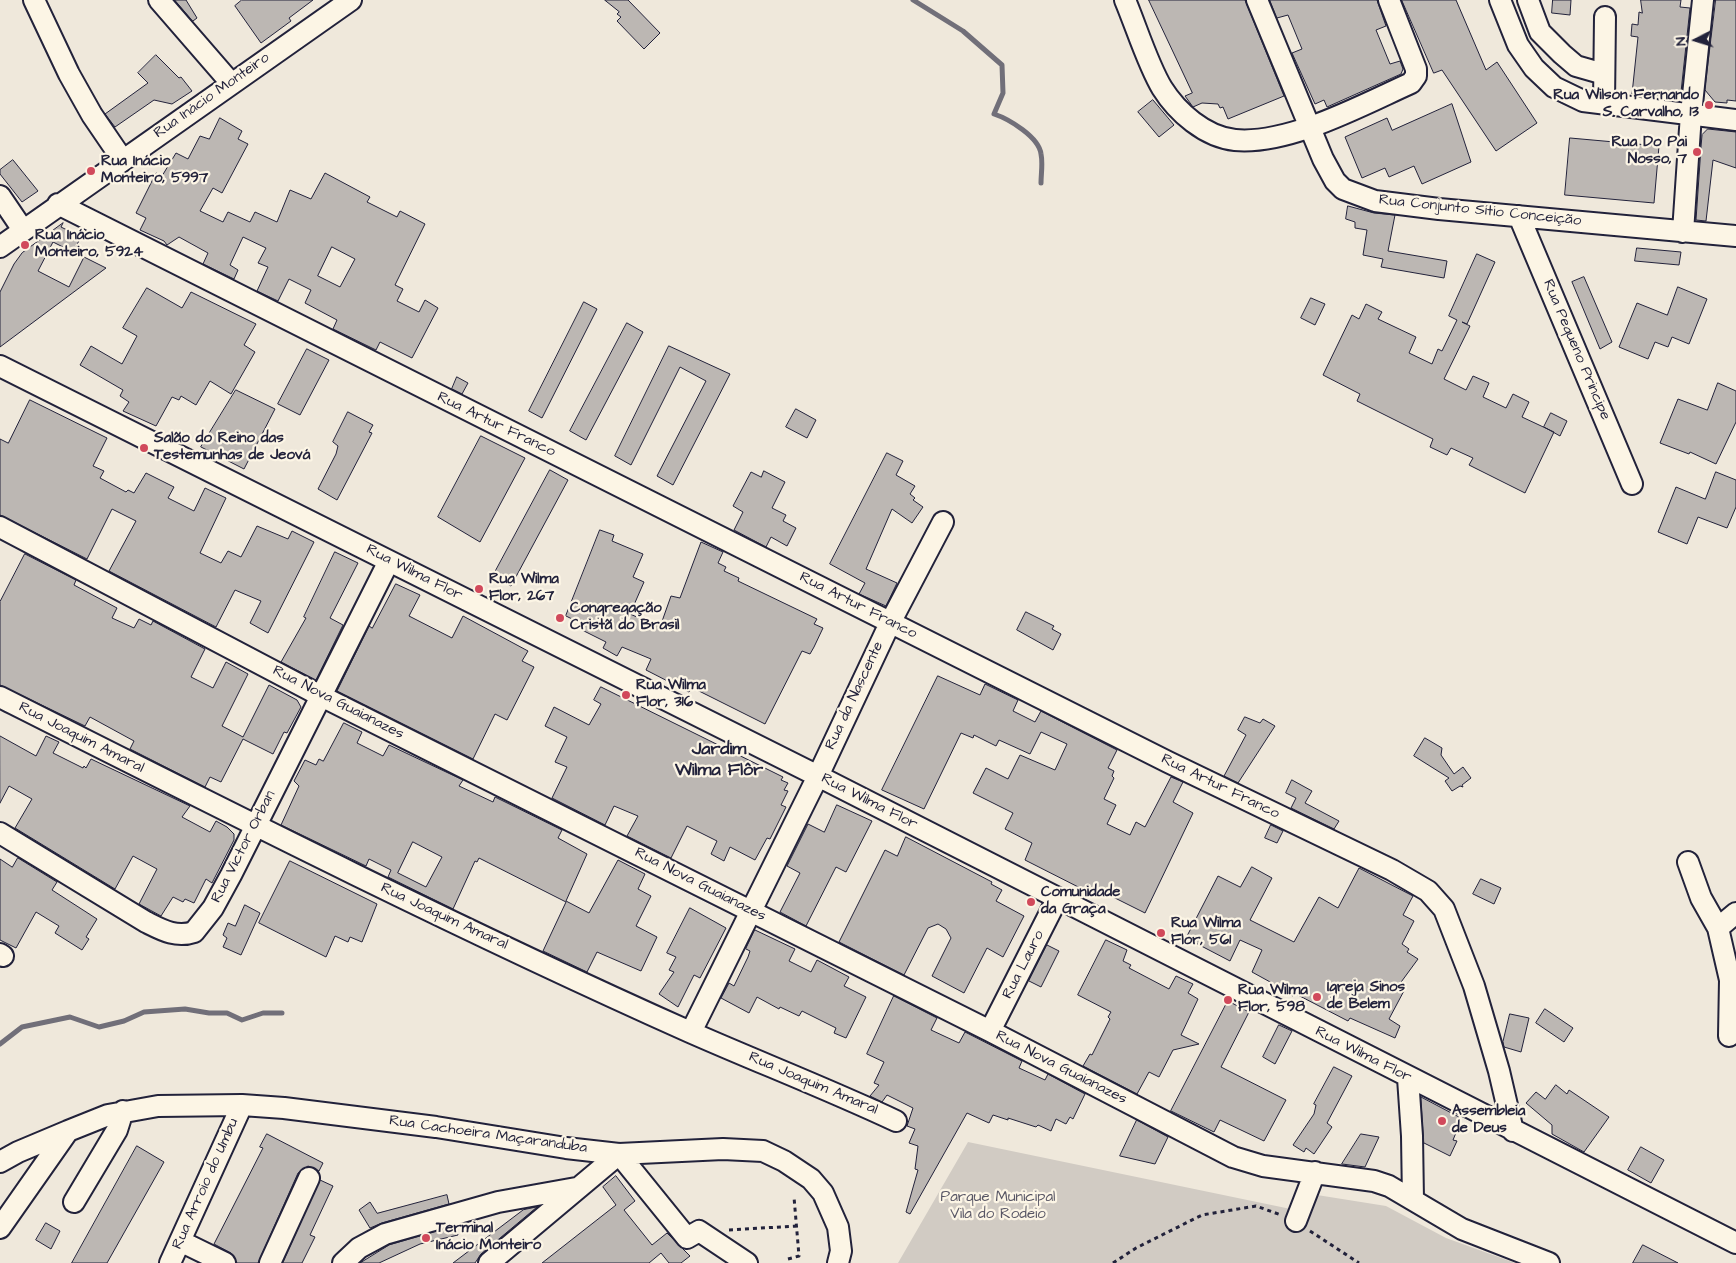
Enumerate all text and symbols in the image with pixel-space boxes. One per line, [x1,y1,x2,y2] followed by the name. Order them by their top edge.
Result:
[1671,15,1721,65] north arrow
[1671,36,1691,47] text: N
[151,49,273,143] street label: Rua Inácio Monteiro
[1553,87,1699,122] place label: Rua Wilson Fernando S. Carvalho, 13
[1703,99,1715,111] marker: Rua Wilson Fernando S. Carvalho, 13
[1611,134,1687,169] place label: Rua Do Pai Nosso, 7
[1691,146,1703,158] marker: Rua Do Pai Nosso, 7
[101,153,208,188] place label: Rua Inácio Monteiro, 5997
[85,165,97,177] marker: Rua Inácio Monteiro, 5997
[1378,191,1582,231] street label: Rua Conjunto Sítio Conceição
[35,227,143,262] place label: Rua Inácio Monteiro, 5924
[19,239,31,251] marker: Rua Inácio Monteiro, 5924
[1538,277,1614,423] street label: Rua Pequeno Principe
[434,389,558,461] street label: Rua Artur Franco
[154,430,310,465] place label: Salão do Reino das Testemunhas de Jeová
[138,442,150,454] marker: Salão do Reino das Testemunhas de Jeová
[363,541,465,605] street label: Rua Wilma Flor
[796,569,920,643] street label: Rua Artur Franco
[489,571,559,606] place label: Rua Wilma Flor, 267
[473,583,485,595] marker: Rua Wilma Flor, 267
[570,600,679,635] place label: Congregação Cristã do Brasil
[554,612,566,624] marker: Congregação Cristã do Brasil
[822,639,888,753] street label: Rua da Nascente
[269,662,407,744] street label: Rua Nova Guaianazes
[636,677,706,712] place label: Rua Wilma Flor, 316
[620,689,632,701] marker: Rua Wilma Flor, 316
[15,699,147,777] street label: Rua Joaquim Amaral
[675,739,763,782] district label: Jardim Wilma Flôr
[1158,751,1282,823] street label: Rua Artur Franco
[818,770,920,834] street label: Rua Wilma Flor
[208,788,280,906] street label: Rua Victor Orban
[631,844,769,926] street label: Rua Nova Guaianazes
[377,880,511,954] street label: Rua Joaquim Amaral
[1041,884,1120,919] place label: Comunidade da Graça
[1025,896,1037,908] marker: Comunidade da Graça
[1171,915,1241,950] place label: Rua Wilma Flor, 561
[1155,927,1167,939] marker: Rua Wilma Flor, 561
[999,928,1049,1002] street label: Rua Lauro
[1327,979,1405,1014] place label: Igreja Sinos de Belem
[1238,982,1308,1017] place label: Rua Wilma Flor, 598
[1311,991,1323,1003] marker: Igreja Sinos de Belem
[1222,994,1234,1006] marker: Rua Wilma Flor, 598
[1312,1023,1414,1087] street label: Rua Wilma Flor
[992,1027,1130,1109] street label: Rua Nova Guaianazes
[746,1049,880,1119] street label: Rua Joaquim Amaral
[1452,1103,1525,1138] place label: Assembleia de Deus
[388,1112,588,1158] street label: Rua Cachoeira Maçaranduba
[1436,1115,1448,1127] marker: Assembleia de Deus
[169,1116,243,1252] street label: Rua Arroio do Umbu
[941,1189,1055,1224] park label: Parque Municipal Vila do Rodeio
[436,1220,541,1255] place label: Terminal Inácio Monteiro
[420,1232,432,1244] marker: Terminal Inácio Monteiro

